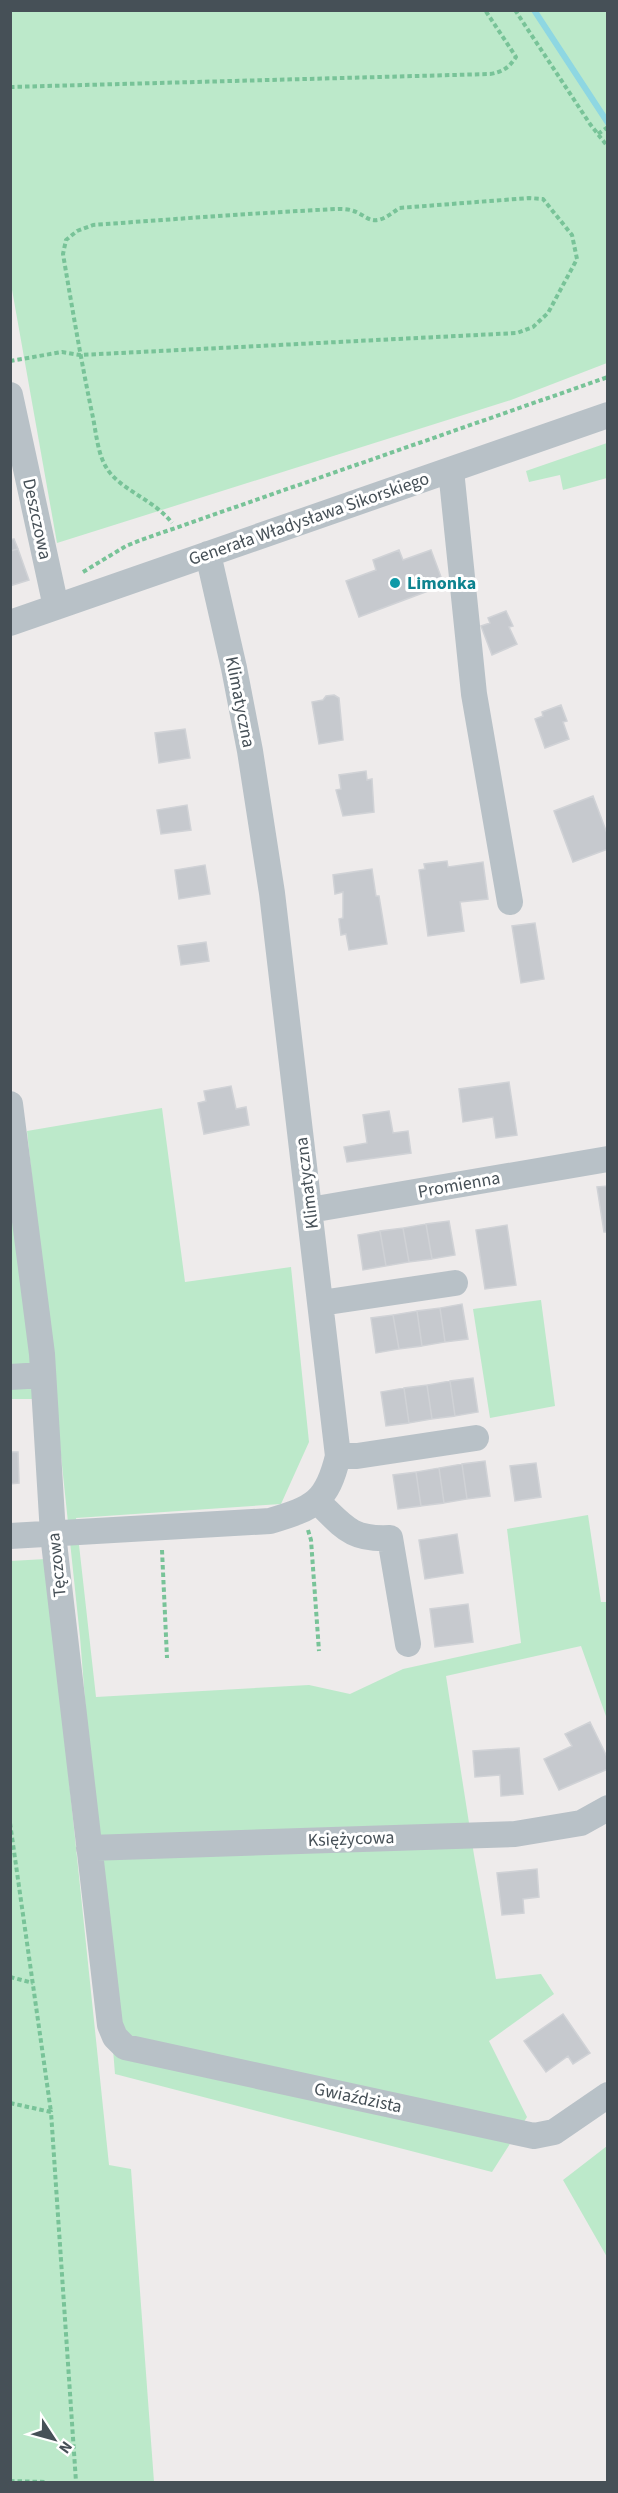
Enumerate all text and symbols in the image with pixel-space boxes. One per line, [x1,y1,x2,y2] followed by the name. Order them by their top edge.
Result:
[185,466,433,572] street label: Generała Władysława Sikorskiego
[16,476,58,562] street label: Deszczowa
[407,571,476,596] place label: Limonka
[388,576,402,590] marker: Limonka
[219,654,261,750] street label: Klimatyczna
[289,1136,325,1230] street label: Klimatyczna
[416,1165,502,1205] street label: Promienna
[41,1532,73,1598] street label: Tęczowa
[307,1825,395,1853] street label: Księżycowa
[312,2077,404,2119] street label: Gwiaździsta
[24,2409,84,2469] north arrow
[53,2436,77,2458] text: N

